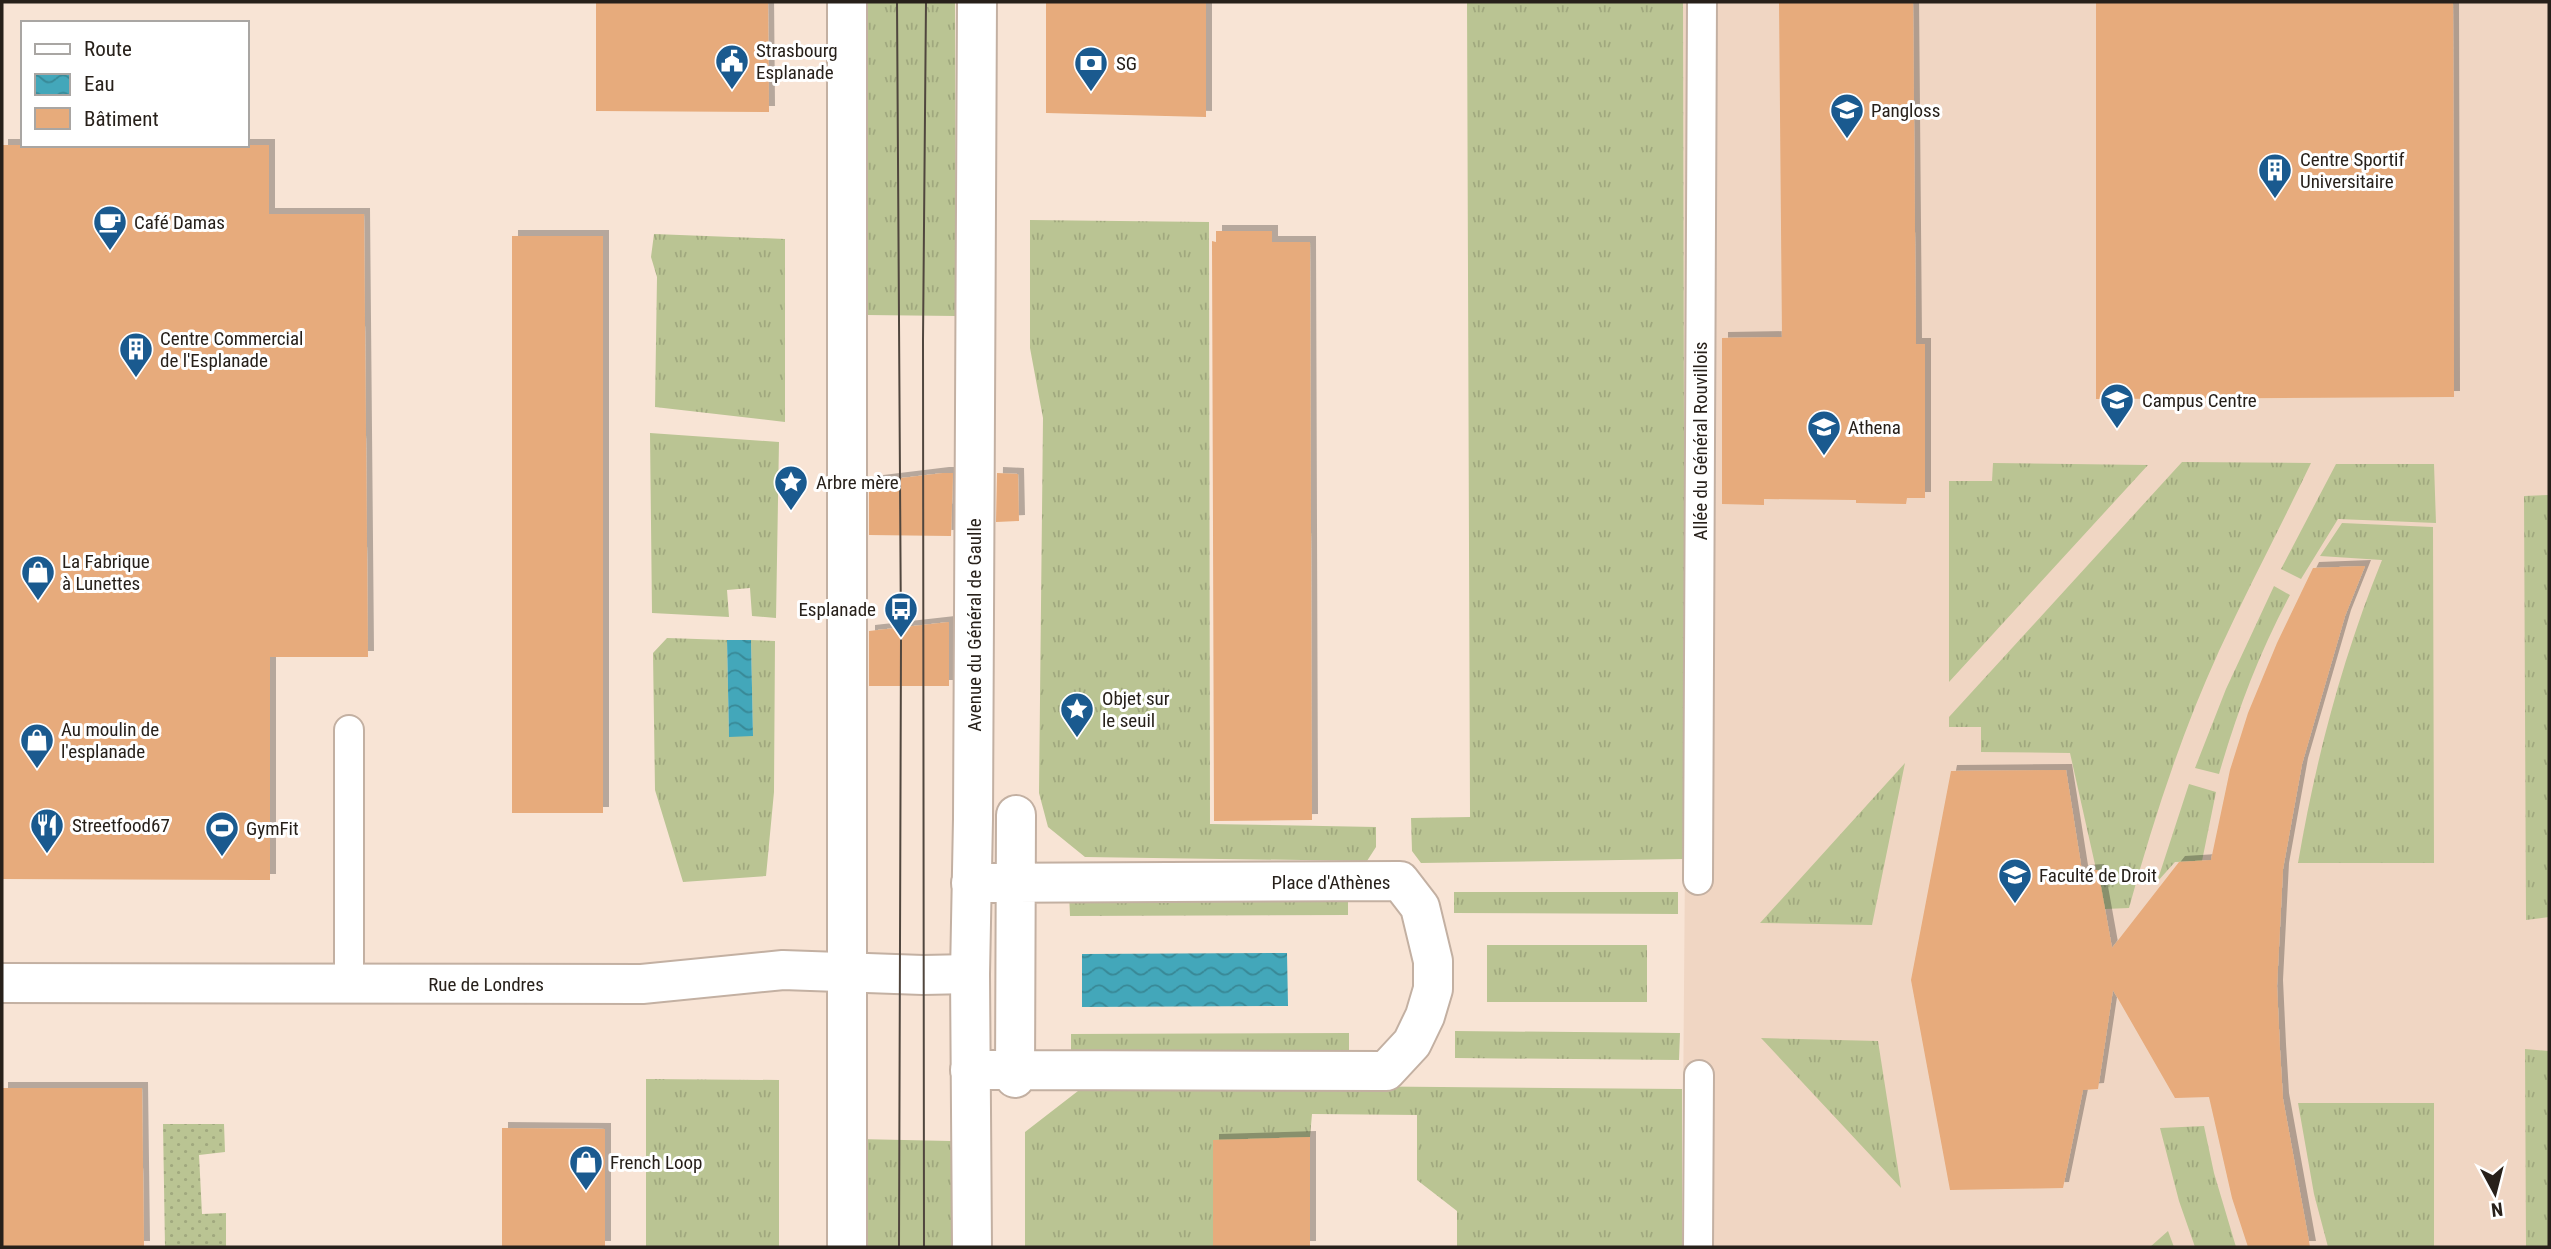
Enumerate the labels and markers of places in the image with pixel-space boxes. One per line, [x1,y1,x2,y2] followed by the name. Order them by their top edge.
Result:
[756,39,838,84] place label: Strasbourg Esplanade
[713,42,751,91] public building icon: Strasbourg Esplanade
[1072,44,1110,93] bank icon: SG
[1116,52,1137,75] place label: SG
[1828,91,1866,140] school or university icon: Pangloss
[1871,99,1940,122] place label: Pangloss
[2300,148,2404,193] place label: Centre Sportif Universitaire
[2256,151,2294,200] building icon: Centre Sportif Universitaire
[91,203,129,252] cafe icon: Café Damas
[134,211,225,234] place label: Café Damas
[160,327,303,372] place label: Centre Commercial de l'Esplanade
[117,330,155,379] building icon: Centre Commercial de l'Esplanade
[2098,381,2136,430] school or university icon: Campus Centre
[2142,389,2257,412] place label: Campus Centre
[1805,408,1843,457] school or university icon: Athena
[1848,416,1901,439] place label: Athena
[772,463,810,512] place icon: Arbre mère
[816,471,899,494] place label: Arbre mère
[62,550,150,595] place label: La Fabrique à Lunettes
[19,553,57,602] shop icon: La Fabrique à Lunettes
[882,590,920,639] bus stop icon: Esplanade
[798,598,876,621] place label: Esplanade
[1102,687,1170,732] place label: Objet sur le seuil
[1058,690,1096,739] place icon: Objet sur le seuil
[61,718,159,763] place label: Au moulin de l'esplanade
[18,721,56,770] shop icon: Au moulin de l'esplanade
[28,806,66,855] restaurant icon: Streetfood67
[203,809,241,858] sports icon: GymFit
[72,814,170,837] place label: Streetfood67
[246,817,299,840] place label: GymFit
[1996,856,2034,905] school or university icon: Faculté de Droit
[2039,864,2157,887] place label: Faculté de Droit
[567,1143,605,1192] shop icon: French Loop
[610,1151,702,1174] place label: French Loop

